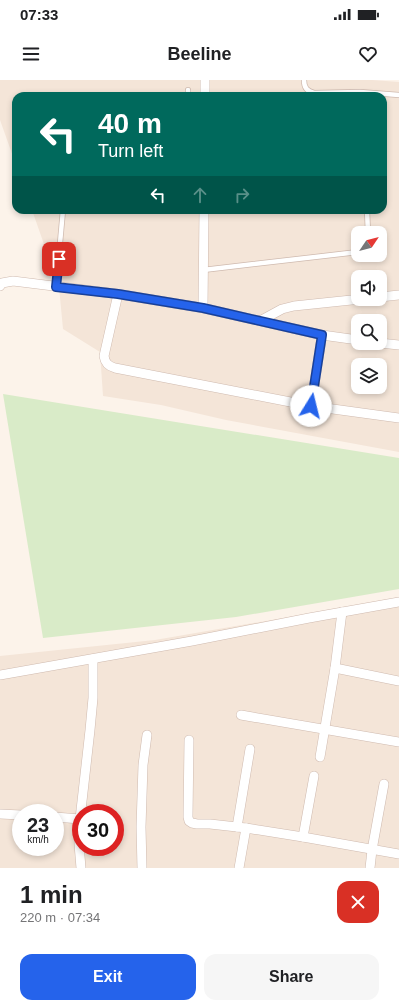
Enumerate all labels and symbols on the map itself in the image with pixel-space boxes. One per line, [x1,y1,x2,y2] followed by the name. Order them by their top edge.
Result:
[351,226,387,262] north arrow
[42,242,76,276] pin
[290,385,332,427] position arrow
[72,804,124,856] speed limit sign: 30

